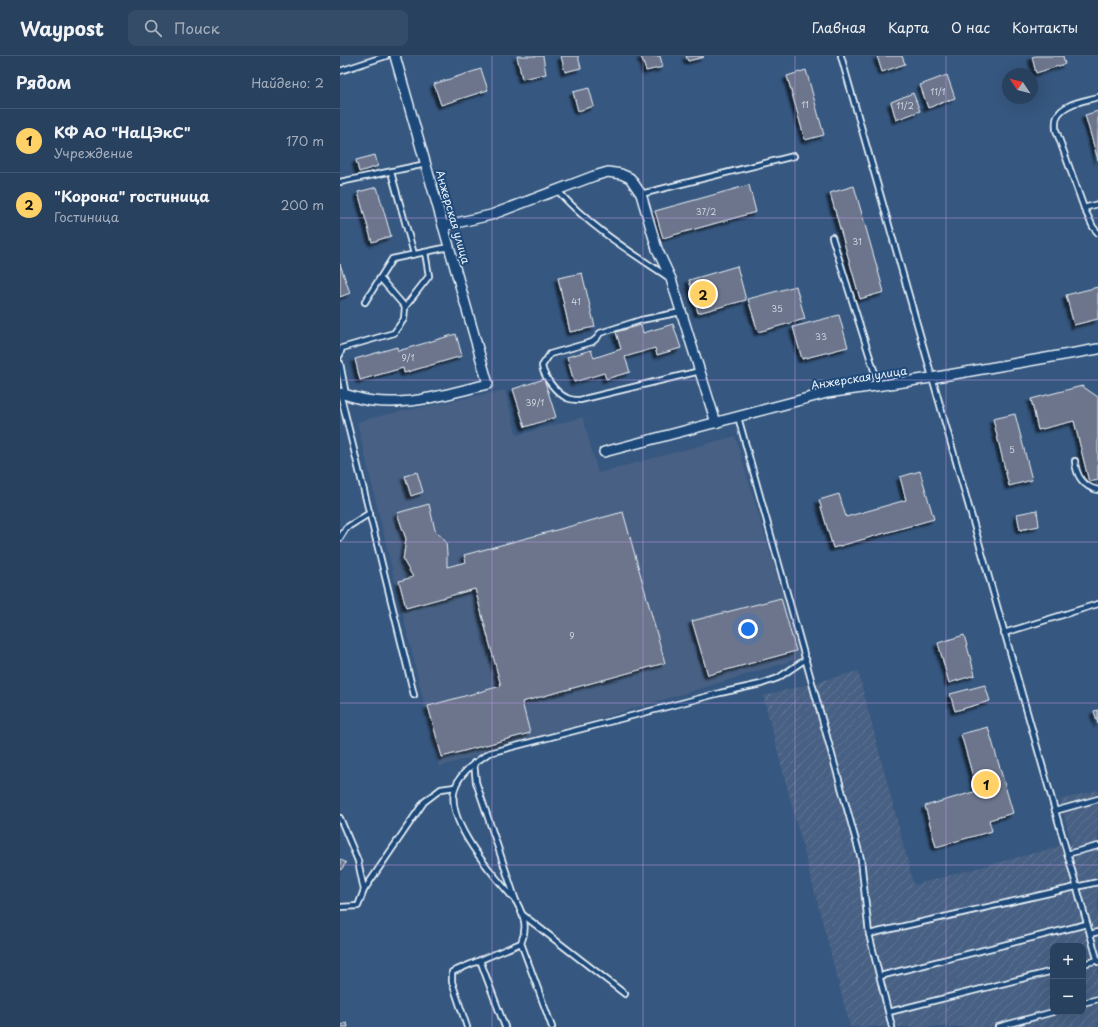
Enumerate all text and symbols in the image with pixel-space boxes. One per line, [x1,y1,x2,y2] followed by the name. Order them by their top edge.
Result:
[128,10,408,46] search box
[20,14,104,42] text: Waypost
[174,16,220,39] text: Поиск
[142,17,164,39] icon: search
[812,17,866,38] text: Главная
[888,17,929,38] text: Карта
[951,17,990,38] text: О нас
[1012,17,1078,38] text: Контакты
[1002,68,1038,104] north arrow
[16,69,71,95] text: Рядом
[251,73,324,92] text: Найдено: 2
[930,84,946,98] house number: 11/1
[801,97,809,111] house number: 11
[896,98,914,112] house number: 11/2
[54,120,191,143] text: КФ АО "НаЦЭкС"
[26,131,32,150] text: 1
[286,131,324,150] text: 170 m
[54,143,133,162] text: Учреждение
[432,168,475,266] street label: Анжерская улица
[54,184,210,207] text: "Корона" гостиница
[24,195,34,214] text: 2
[281,195,324,214] text: 200 m
[696,204,716,218] house number: 37/2
[54,207,119,226] text: Гостиница
[852,234,862,248] house number: 31
[690,279,716,309] pin: 2
[571,294,581,308] house number: 41
[771,301,783,315] house number: 35
[815,329,827,343] house number: 33
[402,350,415,364] house number: 9/1
[810,362,908,393] street label: Анжерская улица
[526,395,544,409] house number: 39/1
[1009,442,1015,456] house number: 5
[738,619,758,639] your location
[569,628,575,642] house number: 9
[973,769,999,799] pin: 1
[1050,943,1086,1015] map controls
[1050,943,1086,979] button: +
[1050,979,1086,1015] button: −

